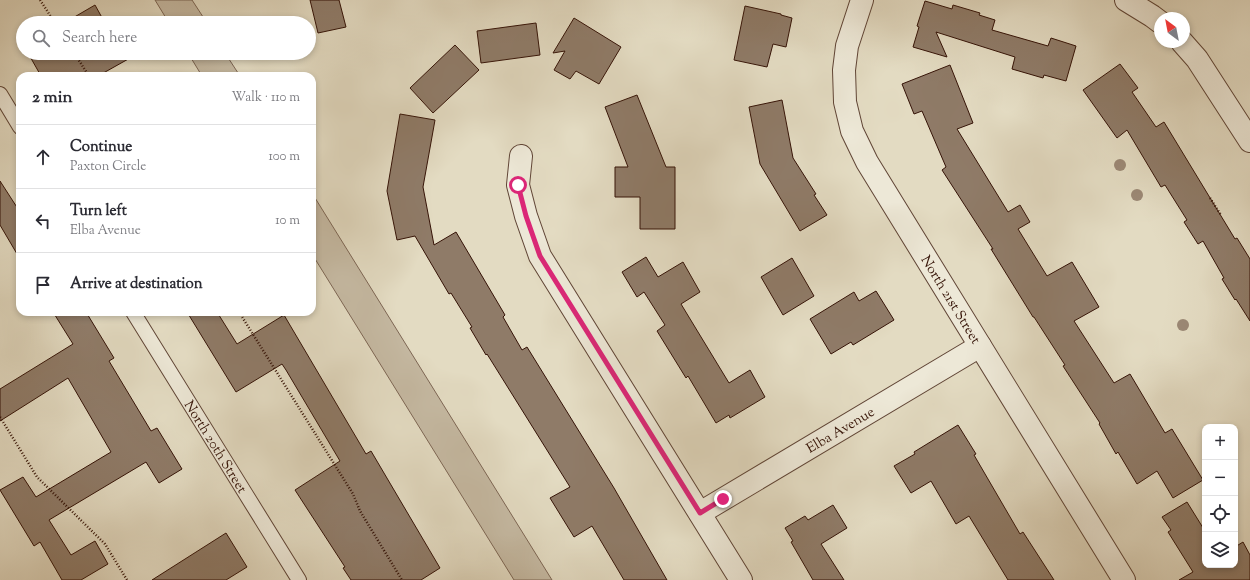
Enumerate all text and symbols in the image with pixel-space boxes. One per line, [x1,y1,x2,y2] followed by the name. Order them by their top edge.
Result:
[1154,12,1190,48] north arrow
[16,16,316,60] search box
[30,27,52,49] icon: search
[62,28,137,49] text: Search here
[32,86,73,110] text: 2 min
[232,89,300,107] text: Walk · 110 m
[70,137,132,158] text: Continue
[32,146,54,168] icon: ahead
[268,148,300,166] text: 100 m
[70,158,146,176] text: Paxton Circle
[509,176,527,194] route start
[70,201,127,222] text: Turn left
[32,210,54,232] icon: left
[275,212,300,230] text: 10 m
[70,222,141,240] text: Elba Avenue
[915,252,985,349] street label: North 21st Street
[32,274,54,296] icon: arrive
[70,274,203,295] text: Arrive at destination
[178,397,251,498] street label: North 20th Street
[803,403,879,459] street label: Elba Avenue
[1202,424,1238,568] map controls
[1202,424,1238,460] button: +
[1202,460,1238,496] button: −
[714,490,732,508] route end
[1202,496,1238,532] button: locate
[1202,532,1238,568] button: layers

